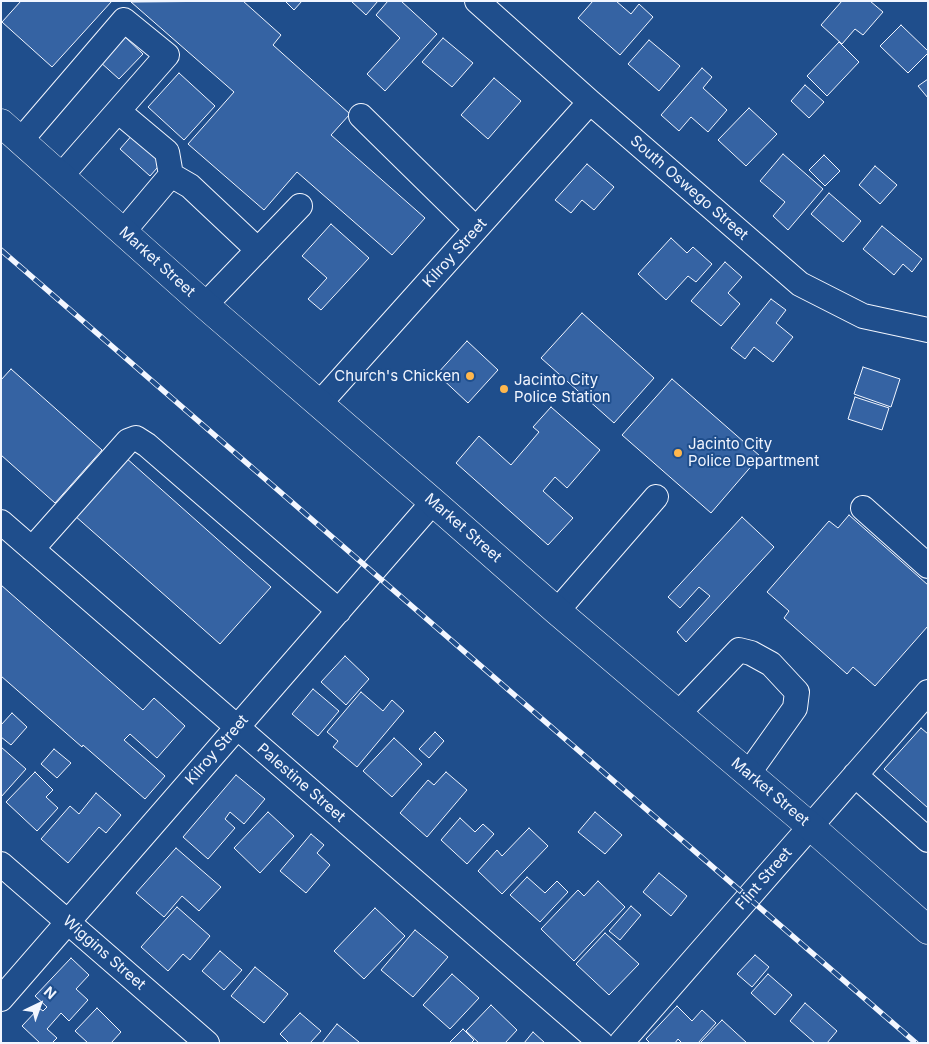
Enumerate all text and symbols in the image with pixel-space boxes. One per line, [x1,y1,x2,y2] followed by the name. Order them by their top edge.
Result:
[626,132,752,244] street label: South Oswego Street
[419,215,491,291] street label: Kilroy Street
[115,223,199,301] street label: Market Street
[334,367,460,385] place label: Church's Chicken
[464,370,476,382] marker: Church's Chicken
[514,371,611,406] place label: Jacinto City Police Station
[498,383,510,395] marker: Jacinto City Police Station
[688,435,819,470] place label: Jacinto City Police Department
[672,447,684,459] marker: Jacinto City Police Department
[421,490,505,566] street label: Market Street
[182,711,252,789] street label: Kilroy Street
[253,740,349,826] street label: Palestine Street
[727,754,813,830] street label: Market Street
[732,844,796,914] street label: Flint Street
[59,912,149,994] street label: Wiggins Street
[15,979,65,1029] north arrow
[41,983,60,1002] text: N

